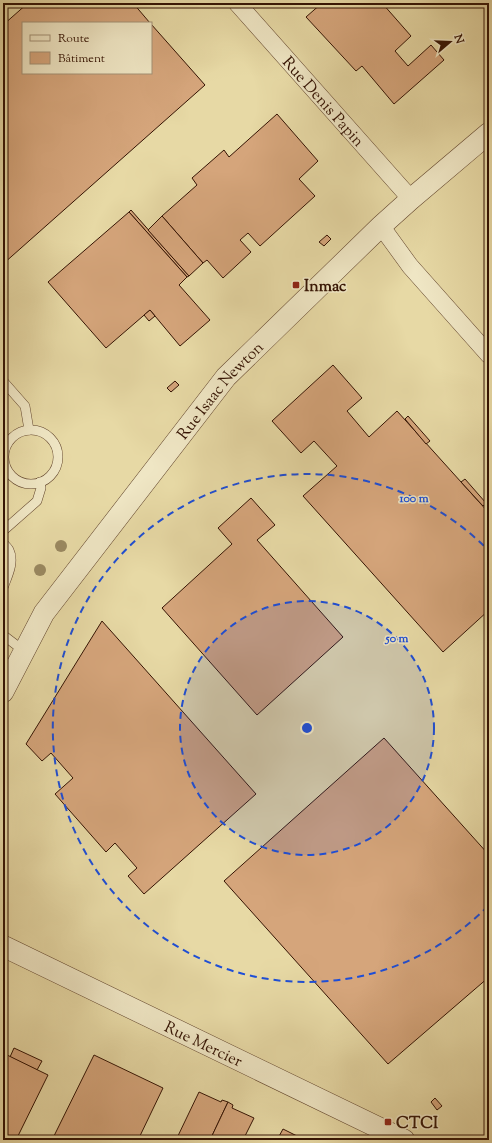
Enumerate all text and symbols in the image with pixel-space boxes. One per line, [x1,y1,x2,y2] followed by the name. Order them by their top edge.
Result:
[22,22,152,74] legend
[430,22,470,62] north arrow
[58,30,90,48] text: Route
[449,31,468,46] text: N
[58,50,105,68] text: Bâtiment
[276,52,369,153] street label: Rue Denis Papin
[304,276,347,299] place label: Inmac
[291,280,301,290] marker: Inmac
[173,337,270,445] street label: Rue Isaac Newton
[398,490,429,508] text: 100 m
[385,630,409,648] text: 50 m
[300,721,314,735] centre of rings
[160,1017,246,1074] street label: Rue Mercier
[396,1113,439,1136] place label: CTCI
[383,1117,393,1127] marker: CTCI

